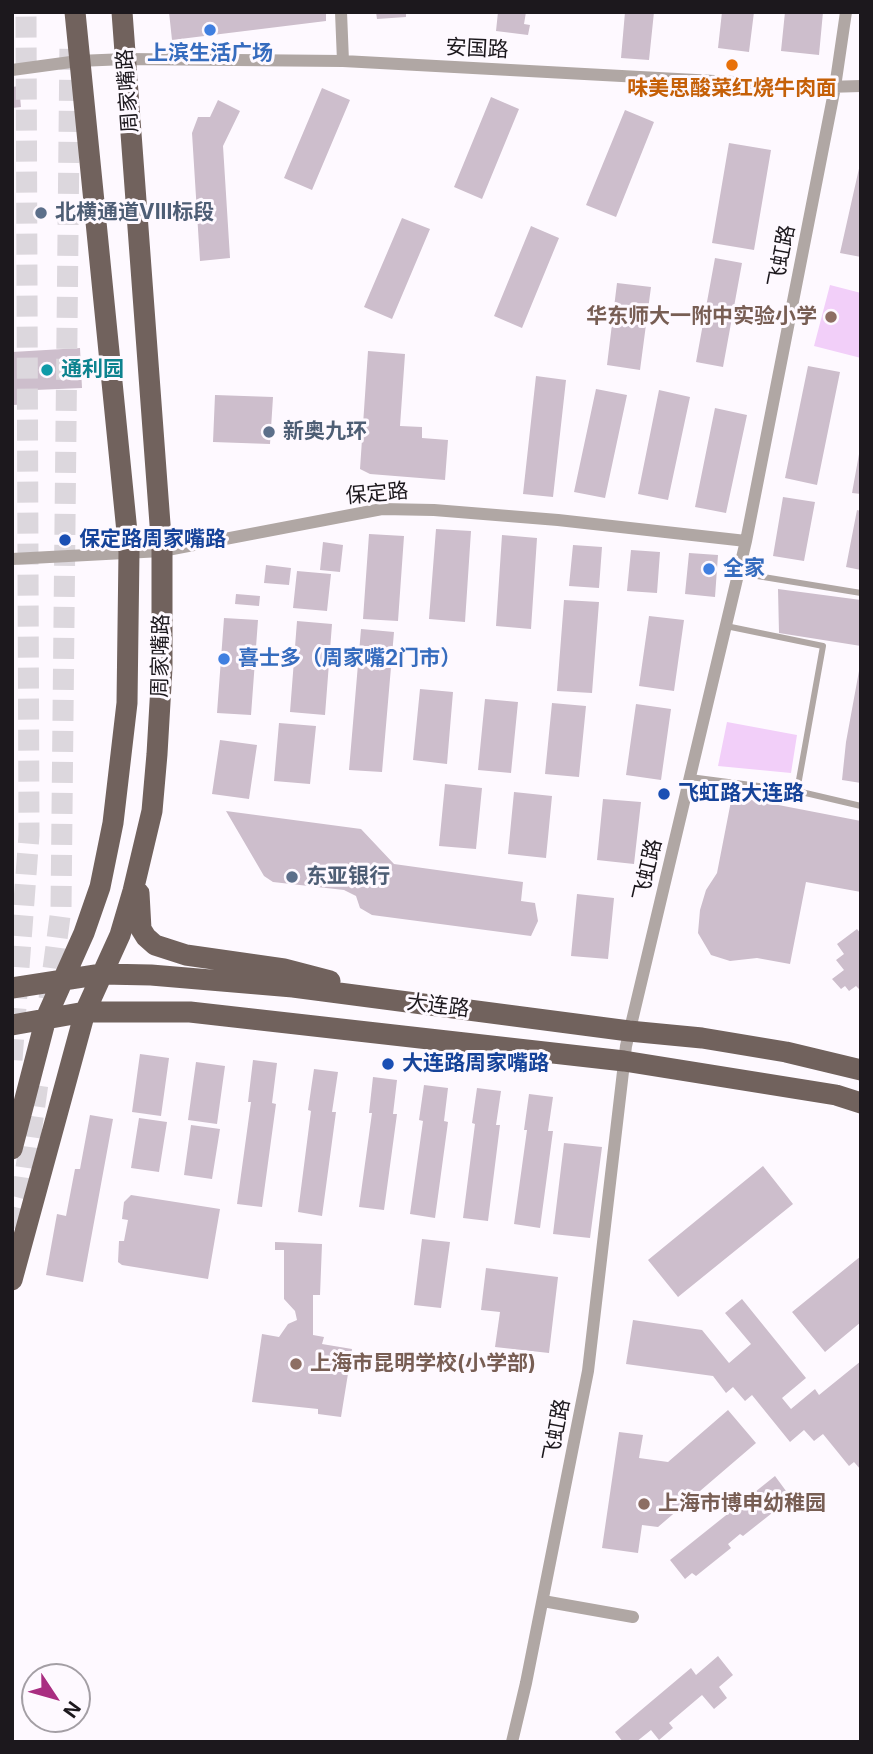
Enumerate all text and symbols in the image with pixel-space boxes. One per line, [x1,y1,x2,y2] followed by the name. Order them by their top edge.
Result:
[202,22,218,38] marker: 上滨生活广场
[445,35,509,63] street label: 安国路
[147,41,273,67] place label: 上滨生活广场
[113,48,143,134] street label: 周家嘴路
[724,57,740,73] marker: 味美思酸菜红烧牛肉面
[627,76,837,102] place label: 味美思酸菜红烧牛肉面
[55,200,214,226] place label: 北横通道VIII标段
[33,205,49,221] marker: 北横通道VIII标段
[764,223,800,289] street label: 飞虹路
[586,304,817,330] place label: 华东师大一附中实验小学
[823,309,839,325] marker: 华东师大一附中实验小学
[61,357,124,383] place label: 通利园
[39,362,55,378] marker: 通利园
[283,419,367,445] place label: 新奥九环
[261,424,277,440] marker: 新奥九环
[345,479,409,509] street label: 保定路
[79,527,226,553] place label: 保定路周家嘴路
[57,532,73,548] marker: 保定路周家嘴路
[723,556,765,582] place label: 全家
[701,561,717,577] marker: 全家
[148,614,174,698] street label: 周家嘴路
[238,646,461,672] place label: 喜士多（周家嘴2门市）
[216,651,232,667] marker: 喜士多（周家嘴2门市）
[678,781,804,807] place label: 飞虹路大连路
[656,786,672,802] marker: 飞虹路大连路
[629,836,667,904] street label: 飞虹路
[306,864,390,890] place label: 东亚银行
[284,869,300,885] marker: 东亚银行
[405,990,471,1022] street label: 大连路
[402,1051,549,1077] place label: 大连路周家嘴路
[380,1056,396,1072] marker: 大连路周家嘴路
[310,1351,536,1377] place label: 上海市昆明学校(小学部)
[288,1356,304,1372] marker: 上海市昆明学校(小学部)
[539,1397,575,1463] street label: 飞虹路
[658,1491,826,1517] place label: 上海市博申幼稚园
[636,1496,652,1512] marker: 上海市博申幼稚园
[21,1663,91,1733] north arrow
[58,1697,85,1722] text: N

